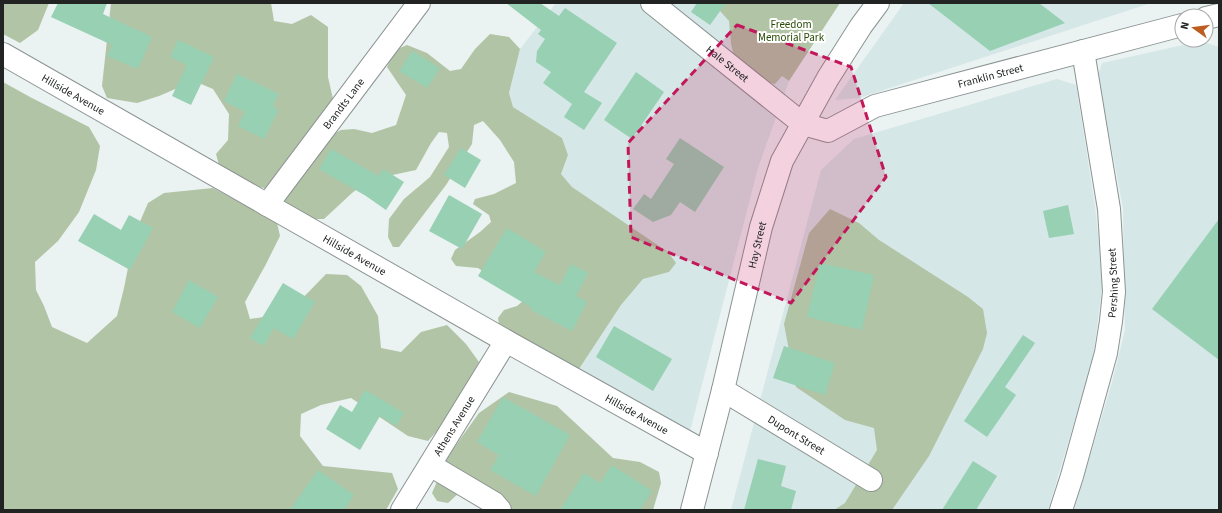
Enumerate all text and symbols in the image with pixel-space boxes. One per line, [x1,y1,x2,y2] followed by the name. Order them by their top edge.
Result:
[1174,8,1214,48] north arrow
[758,17,825,45] park label: Freedom Memorial Park
[1177,20,1193,31] text: N
[703,42,752,86] street label: Hale Street
[956,60,1025,91] street label: Franklin Street
[39,70,108,118] street label: Hillside Avenue
[319,74,368,132] street label: Brandts Lane
[744,219,770,270] street label: Hay Street
[320,231,390,279] street label: Hillside Avenue
[1104,247,1121,318] street label: Pershing Street
[602,390,672,438] street label: Hillside Avenue
[430,392,478,458] street label: Athens Avenue
[765,412,828,458] street label: Dupont Street

